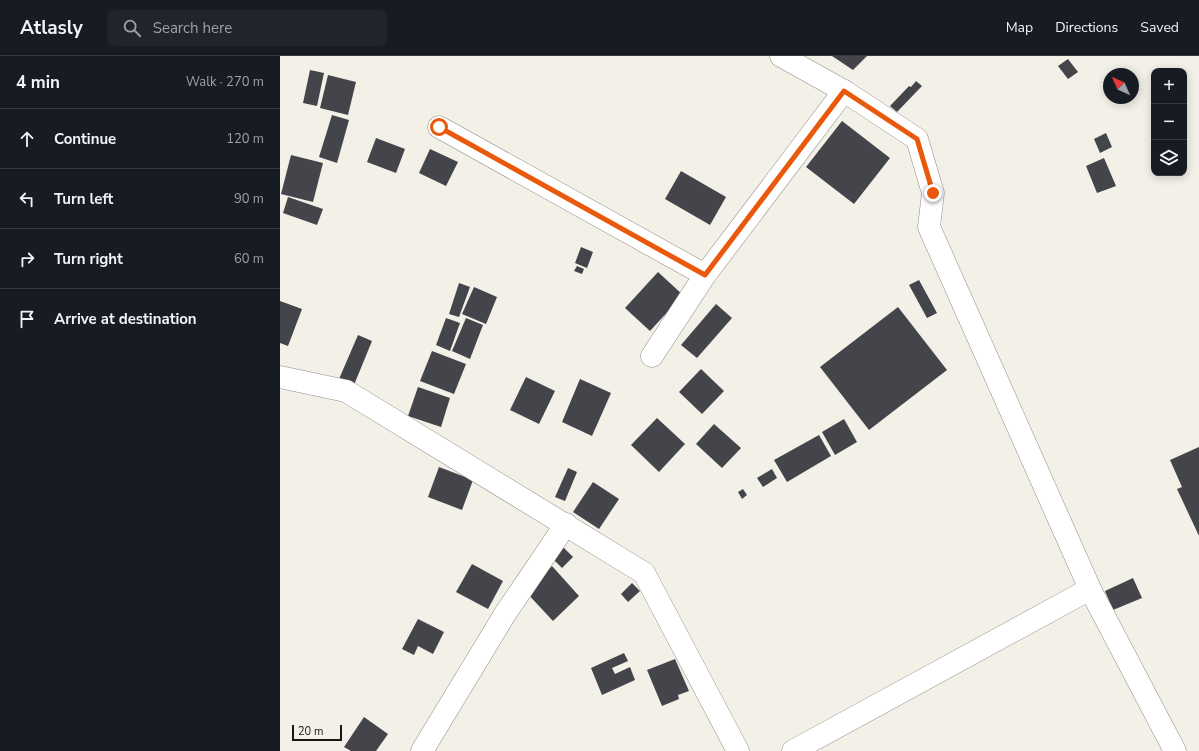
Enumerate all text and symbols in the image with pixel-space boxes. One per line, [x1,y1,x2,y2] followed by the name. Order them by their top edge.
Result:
[107,10,387,46] search box
[20,15,83,41] text: Atlasly
[121,17,143,39] icon: search
[153,18,232,38] text: Search here
[1006,18,1033,37] text: Map
[1055,18,1118,37] text: Directions
[1140,18,1179,37] text: Saved
[1103,68,1139,104] north arrow
[1151,68,1187,176] map controls
[1151,68,1187,104] button: +
[16,71,60,94] text: 4 min
[186,73,264,91] text: Walk · 270 m
[1151,104,1187,140] button: −
[430,118,448,136] route start
[16,128,38,150] icon: ahead
[54,129,116,149] text: Continue
[226,130,264,148] text: 120 m
[1151,140,1187,176] button: layers
[924,184,942,202] route end
[16,188,38,210] icon: left
[54,189,113,209] text: Turn left
[234,190,264,208] text: 90 m
[16,248,38,270] icon: right
[54,249,123,269] text: Turn right
[234,250,264,268] text: 60 m
[16,308,38,330] icon: arrive
[54,309,197,329] text: Arrive at destination
[292,723,342,742] scale bar
[298,724,323,739] text: 20 m

